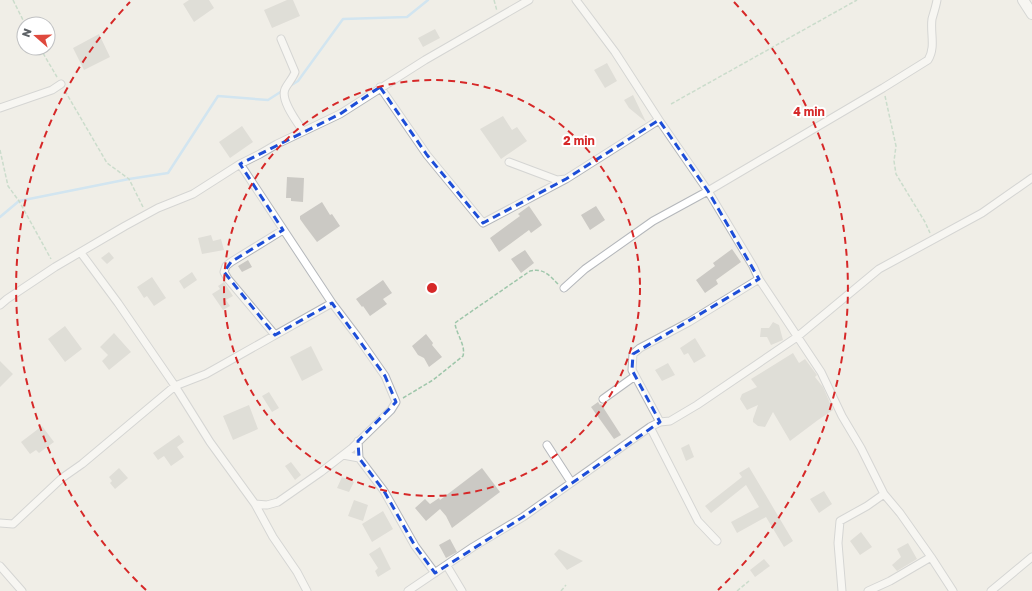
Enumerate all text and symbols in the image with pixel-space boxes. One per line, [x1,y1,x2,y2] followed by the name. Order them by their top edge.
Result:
[16,16,56,56] north arrow
[19,26,34,39] text: N
[793,104,825,119] text: 4 min
[563,133,595,148] text: 2 min
[425,281,439,295] centre of rings

